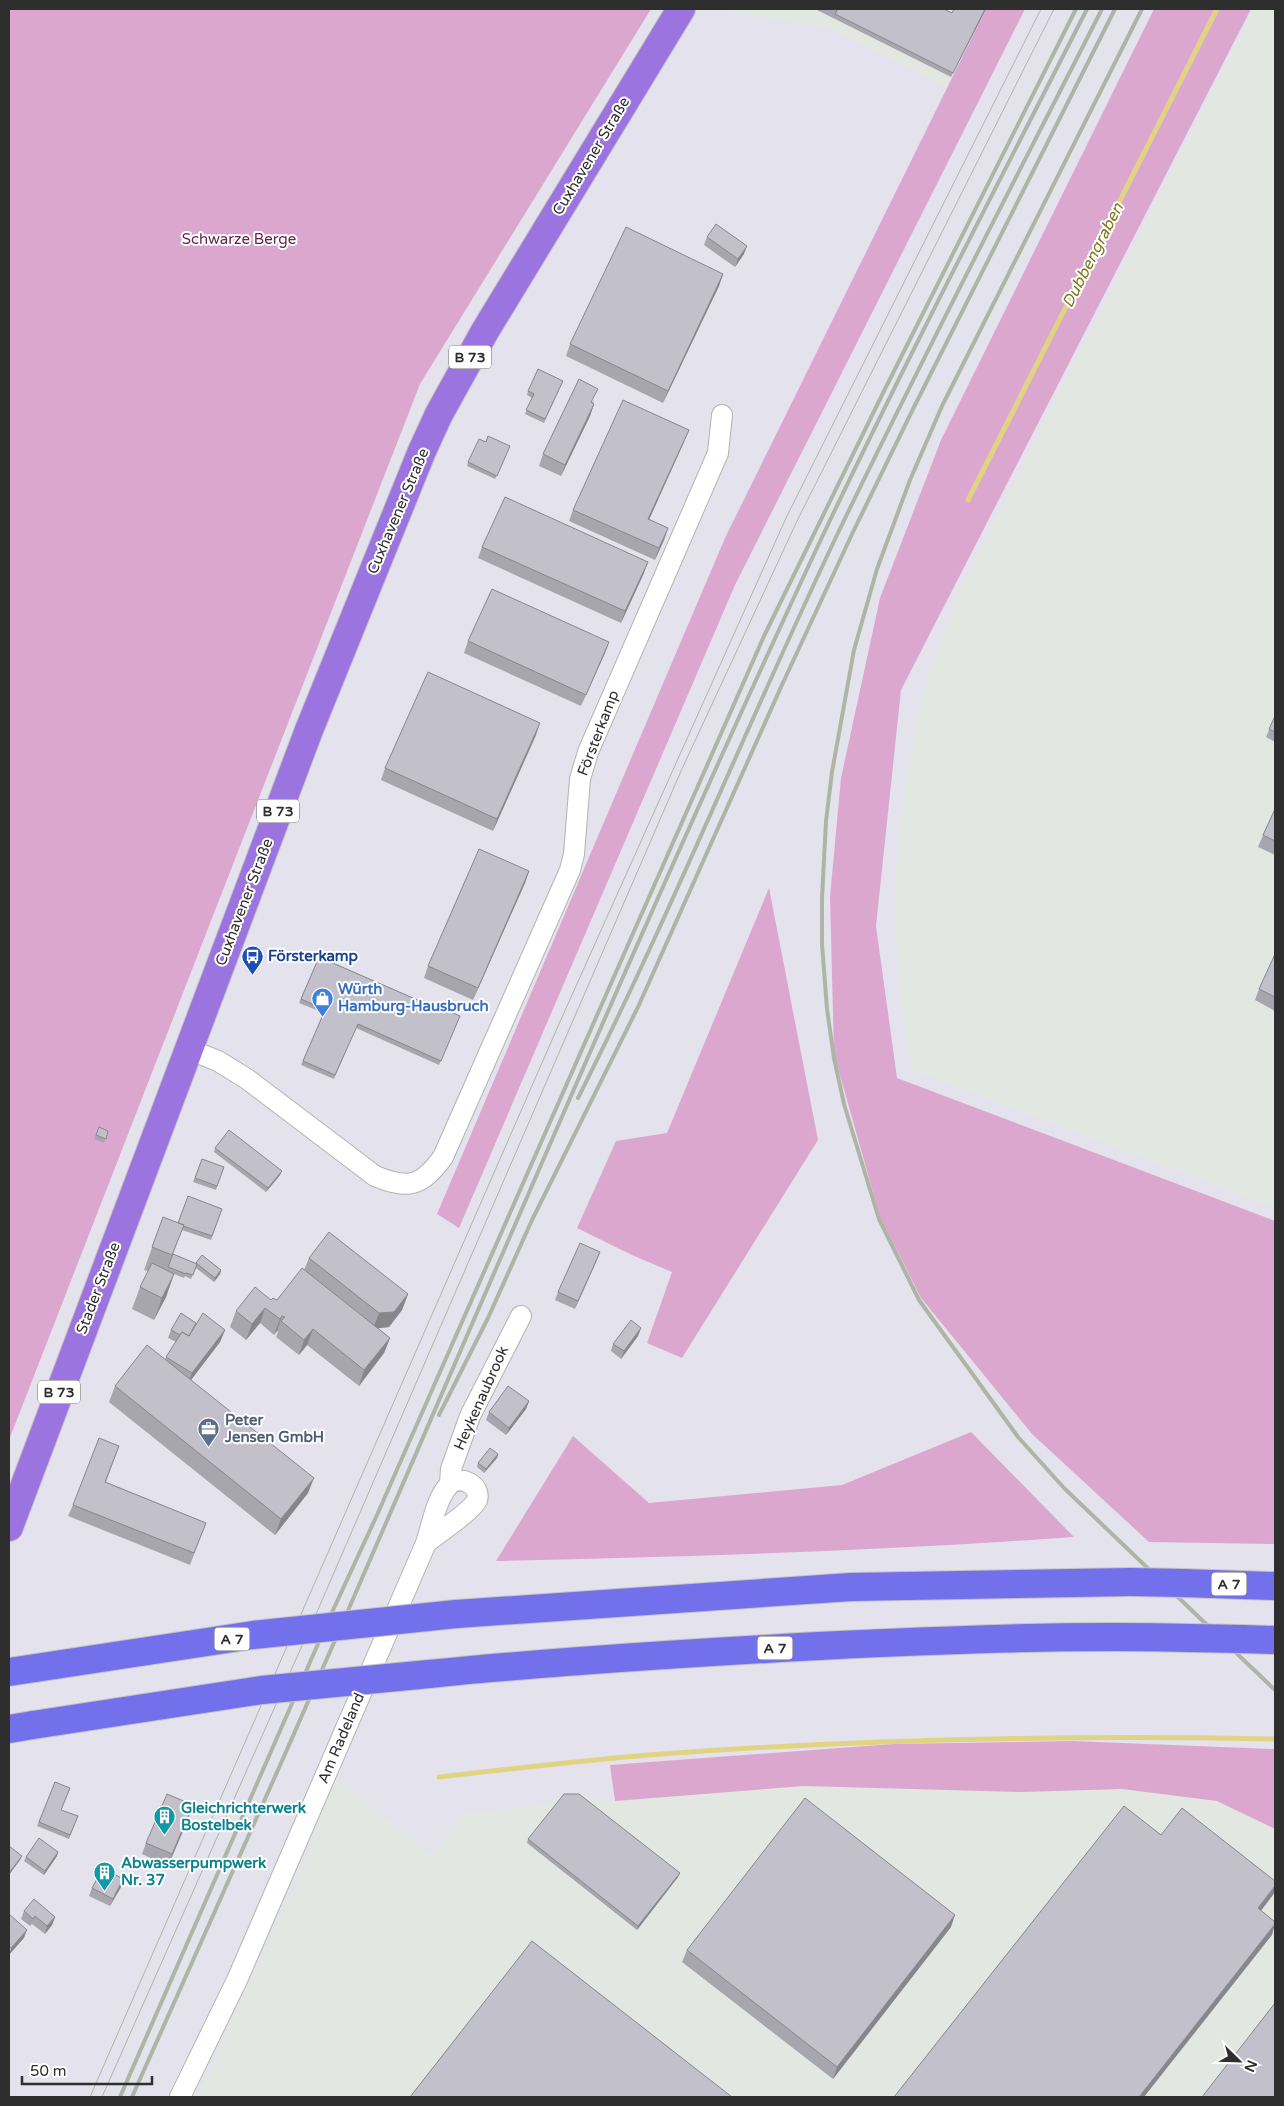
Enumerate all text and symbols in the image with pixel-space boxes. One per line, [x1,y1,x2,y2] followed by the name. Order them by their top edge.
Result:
[549,94,633,218] street label: Cuxhavener Straße
[1058,199,1128,311] water label: Dubbengraben
[182,230,296,248] park label: Schwarze Berge
[449,346,491,368] road number: B 73
[363,445,433,577] street label: Cuxhavener Straße
[573,688,623,778] street label: Försterkamp
[257,799,299,822] road number: B 73
[211,836,277,968] street label: Cuxhavener Straße
[240,944,264,975] bus stop icon: Försterkamp
[268,947,359,966] place label: Försterkamp
[338,980,489,1016] place label: Würth Hamburg-Hausbruch
[310,986,334,1017] shop icon: Würth Hamburg-Hausbruch
[72,1239,124,1337] street label: Stader Straße
[450,1343,512,1453] street label: Heykenaubrook
[38,1380,80,1404] road number: B 73
[224,1411,324,1446] place label: Peter Jensen GmbH
[197,1417,221,1448] office icon: Peter Jensen GmbH
[1212,1572,1246,1596] road number: A 7
[214,1628,250,1650] road number: A 7
[758,1636,792,1660] road number: A 7
[314,1690,368,1786] street label: Am Radeland
[181,1799,306,1834] place label: Gleichrichterwerk Bostelbek
[153,1805,177,1836] building icon: Gleichrichterwerk Bostelbek
[121,1854,266,1889] place label: Abwasserpumpwerk Nr. 37
[93,1860,117,1891] building icon: Abwasserpumpwerk Nr. 37
[1214,2036,1264,2086] north arrow
[22,2054,152,2086] scale bar
[1240,2057,1261,2074] text: N
[30,2062,67,2080] text: 50 m

